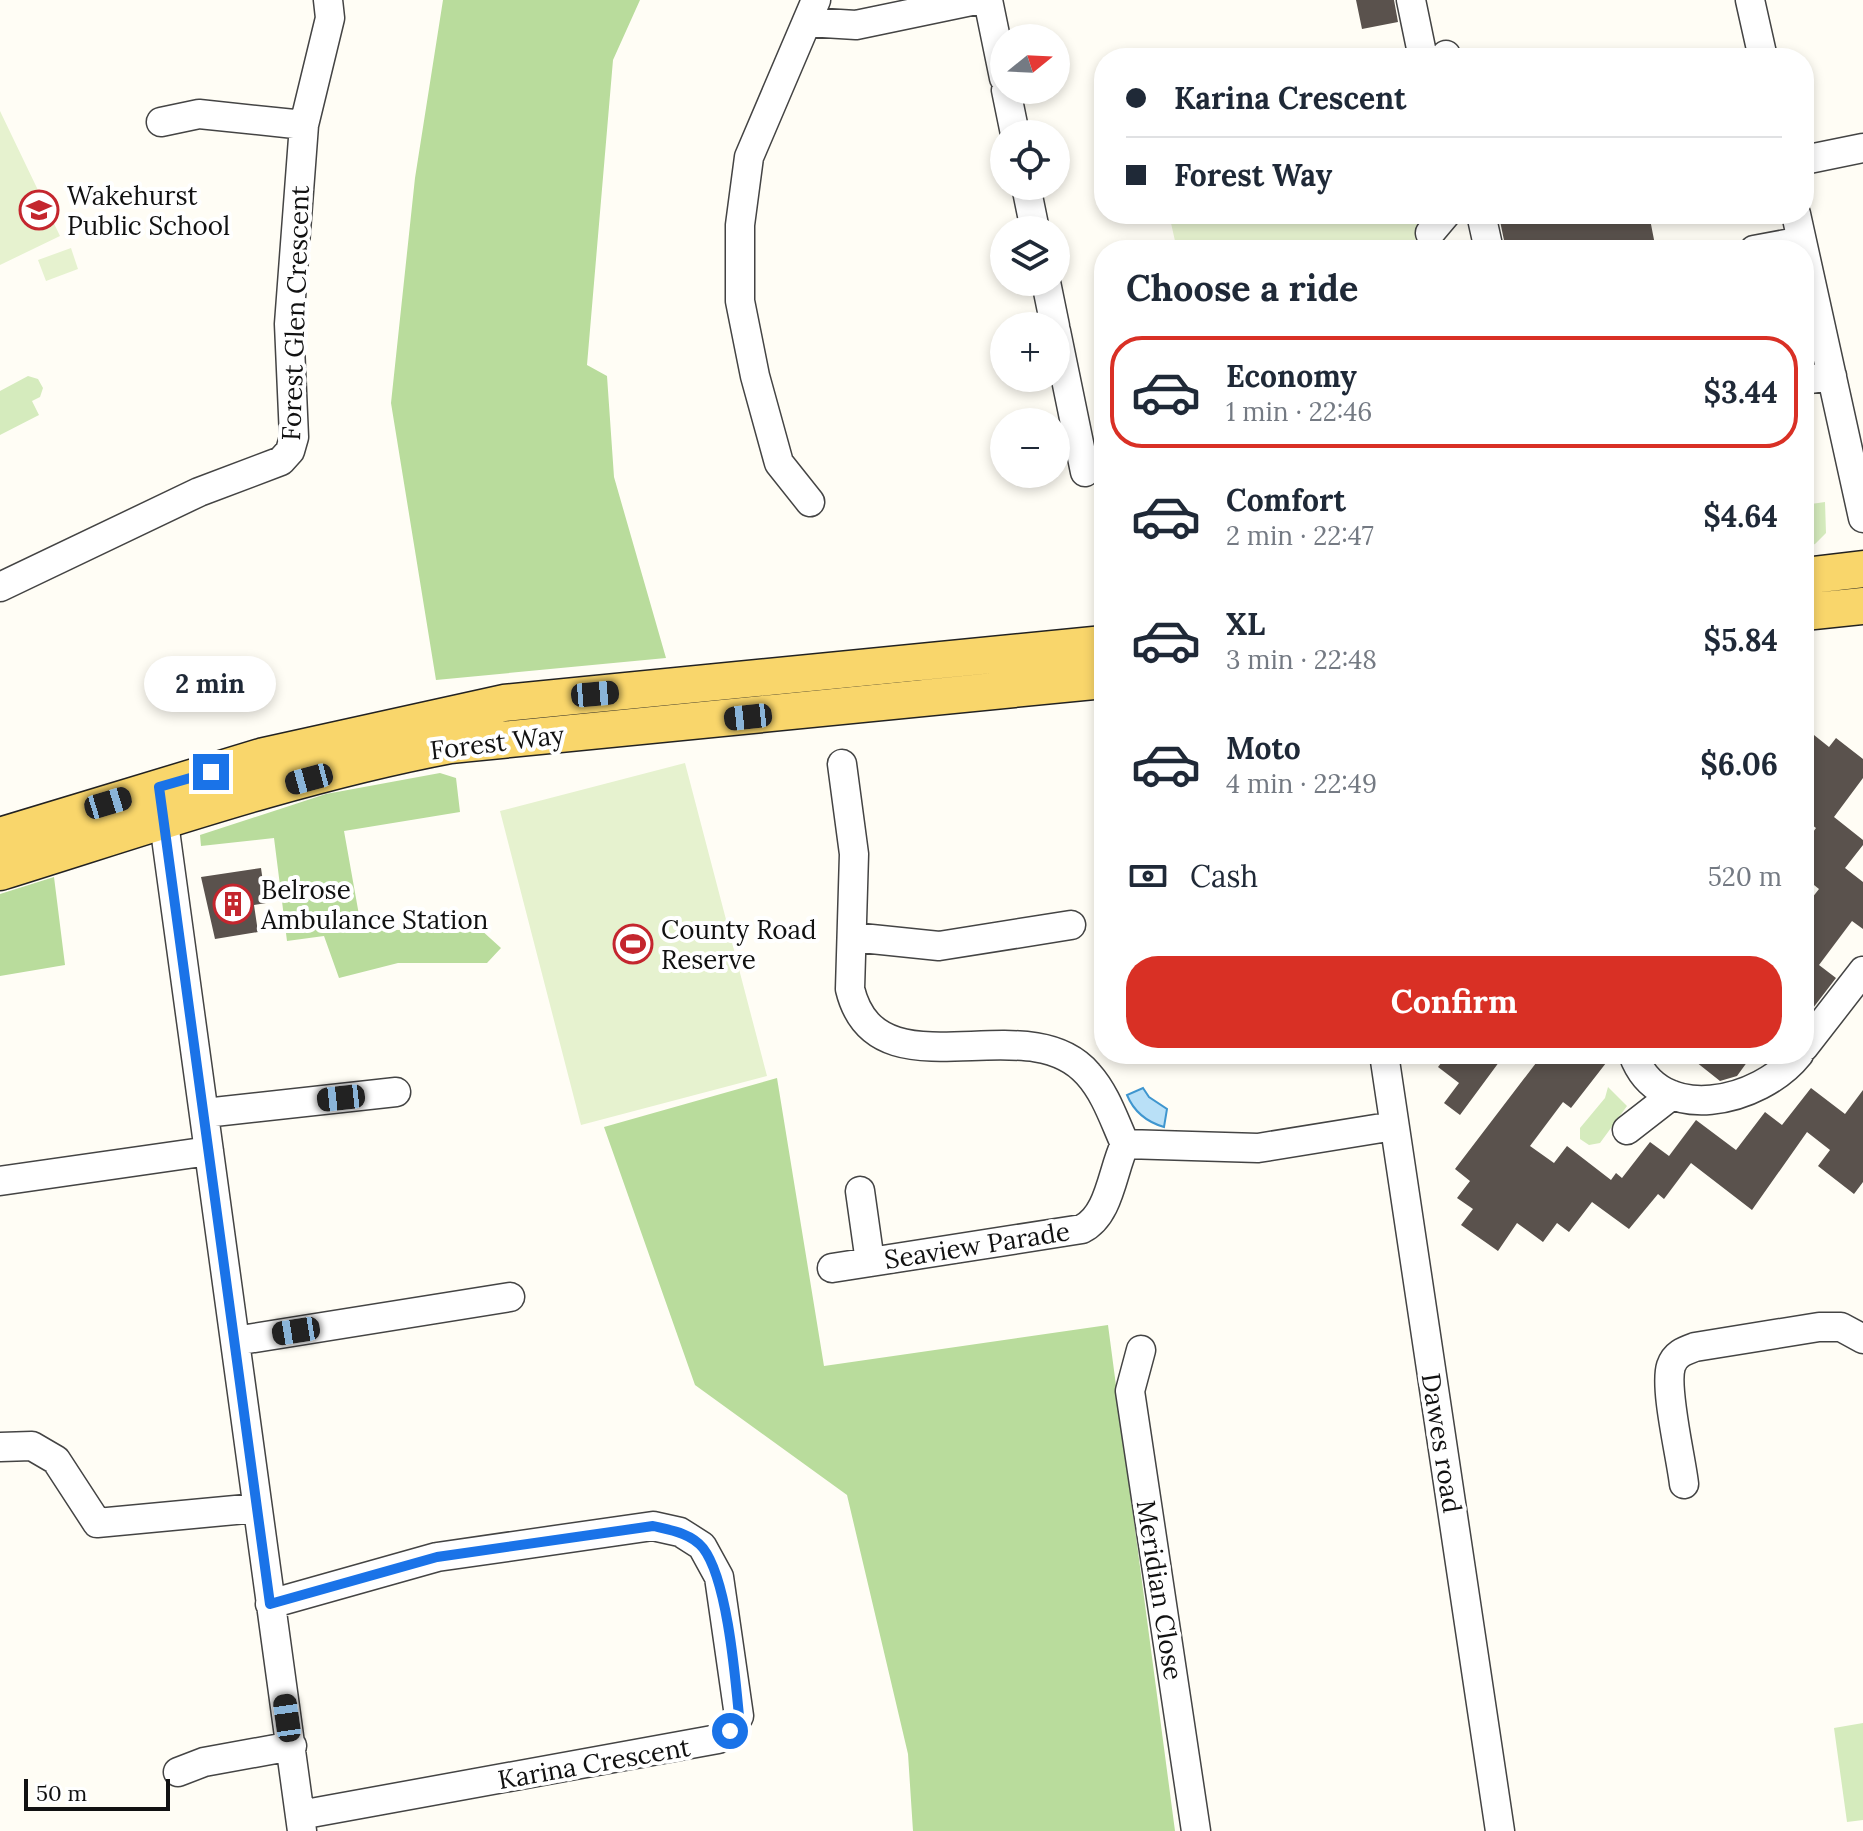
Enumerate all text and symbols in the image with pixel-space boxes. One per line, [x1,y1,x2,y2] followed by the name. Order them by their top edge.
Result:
[990,24,1070,104] north arrow
[990,24,1070,488] map controls
[1174,79,1406,117] text: Karina Crescent
[990,120,1070,200] button: locate
[1174,156,1332,194] text: Forest Way
[67,179,230,242] place label: Wakehurst Public School
[274,185,316,441] street label: Forest Glen Crescent
[18,189,60,231] school or university icon: Wakehurst Public School
[990,216,1070,296] button: layers
[1126,265,1358,311] text: Choose a ride
[990,312,1070,392] button: +
[1130,356,1202,428] icon: car
[1226,357,1357,395] text: Economy
[1703,373,1778,411] text: $3.44
[1226,395,1372,428] text: 1 min · 22:46
[990,408,1070,488] button: −
[1130,480,1202,552] icon: car
[1226,481,1346,519] text: Comfort
[1703,497,1778,535] text: $4.64
[1226,519,1374,552] text: 2 min · 22:47
[1130,604,1202,676] icon: car
[1226,605,1265,643] text: XL
[1704,621,1778,659] text: $5.84
[1226,643,1377,676] text: 3 min · 22:48
[145,656,277,712] callout: 2 min
[175,667,245,700] text: 2 min
[570,680,620,708] car
[723,703,773,731] car
[428,717,566,767] street label: Forest Way
[1130,728,1202,800] icon: car
[1226,729,1301,767] text: Moto
[1700,745,1778,783] text: $6.06
[193,754,229,790] route end
[283,761,335,797] car
[1226,767,1377,800] text: 4 min · 22:49
[82,785,134,821] car
[1126,854,1170,898] icon: cash
[1190,857,1258,895] text: Cash
[1708,860,1782,893] text: 520 m
[260,873,488,936] place label: Belrose Ambulance Station
[212,883,254,925] building icon: Belrose Ambulance Station
[661,913,816,976] place label: County Road Reserve
[612,923,654,965] sports icon: County Road Reserve
[1126,956,1782,1048] button: Confirm
[316,1084,366,1112] car
[882,1214,1072,1276] street label: Seaview Parade
[270,1315,322,1347] car
[1415,1371,1469,1515] street label: Dawes road
[1129,1498,1191,1682] street label: Meridian Close
[272,1693,302,1743] car
[712,1713,748,1749] route start
[495,1730,693,1796] street label: Karina Crescent
[24,1775,170,1811] scale bar
[36,1779,87,1807] text: 50 m

